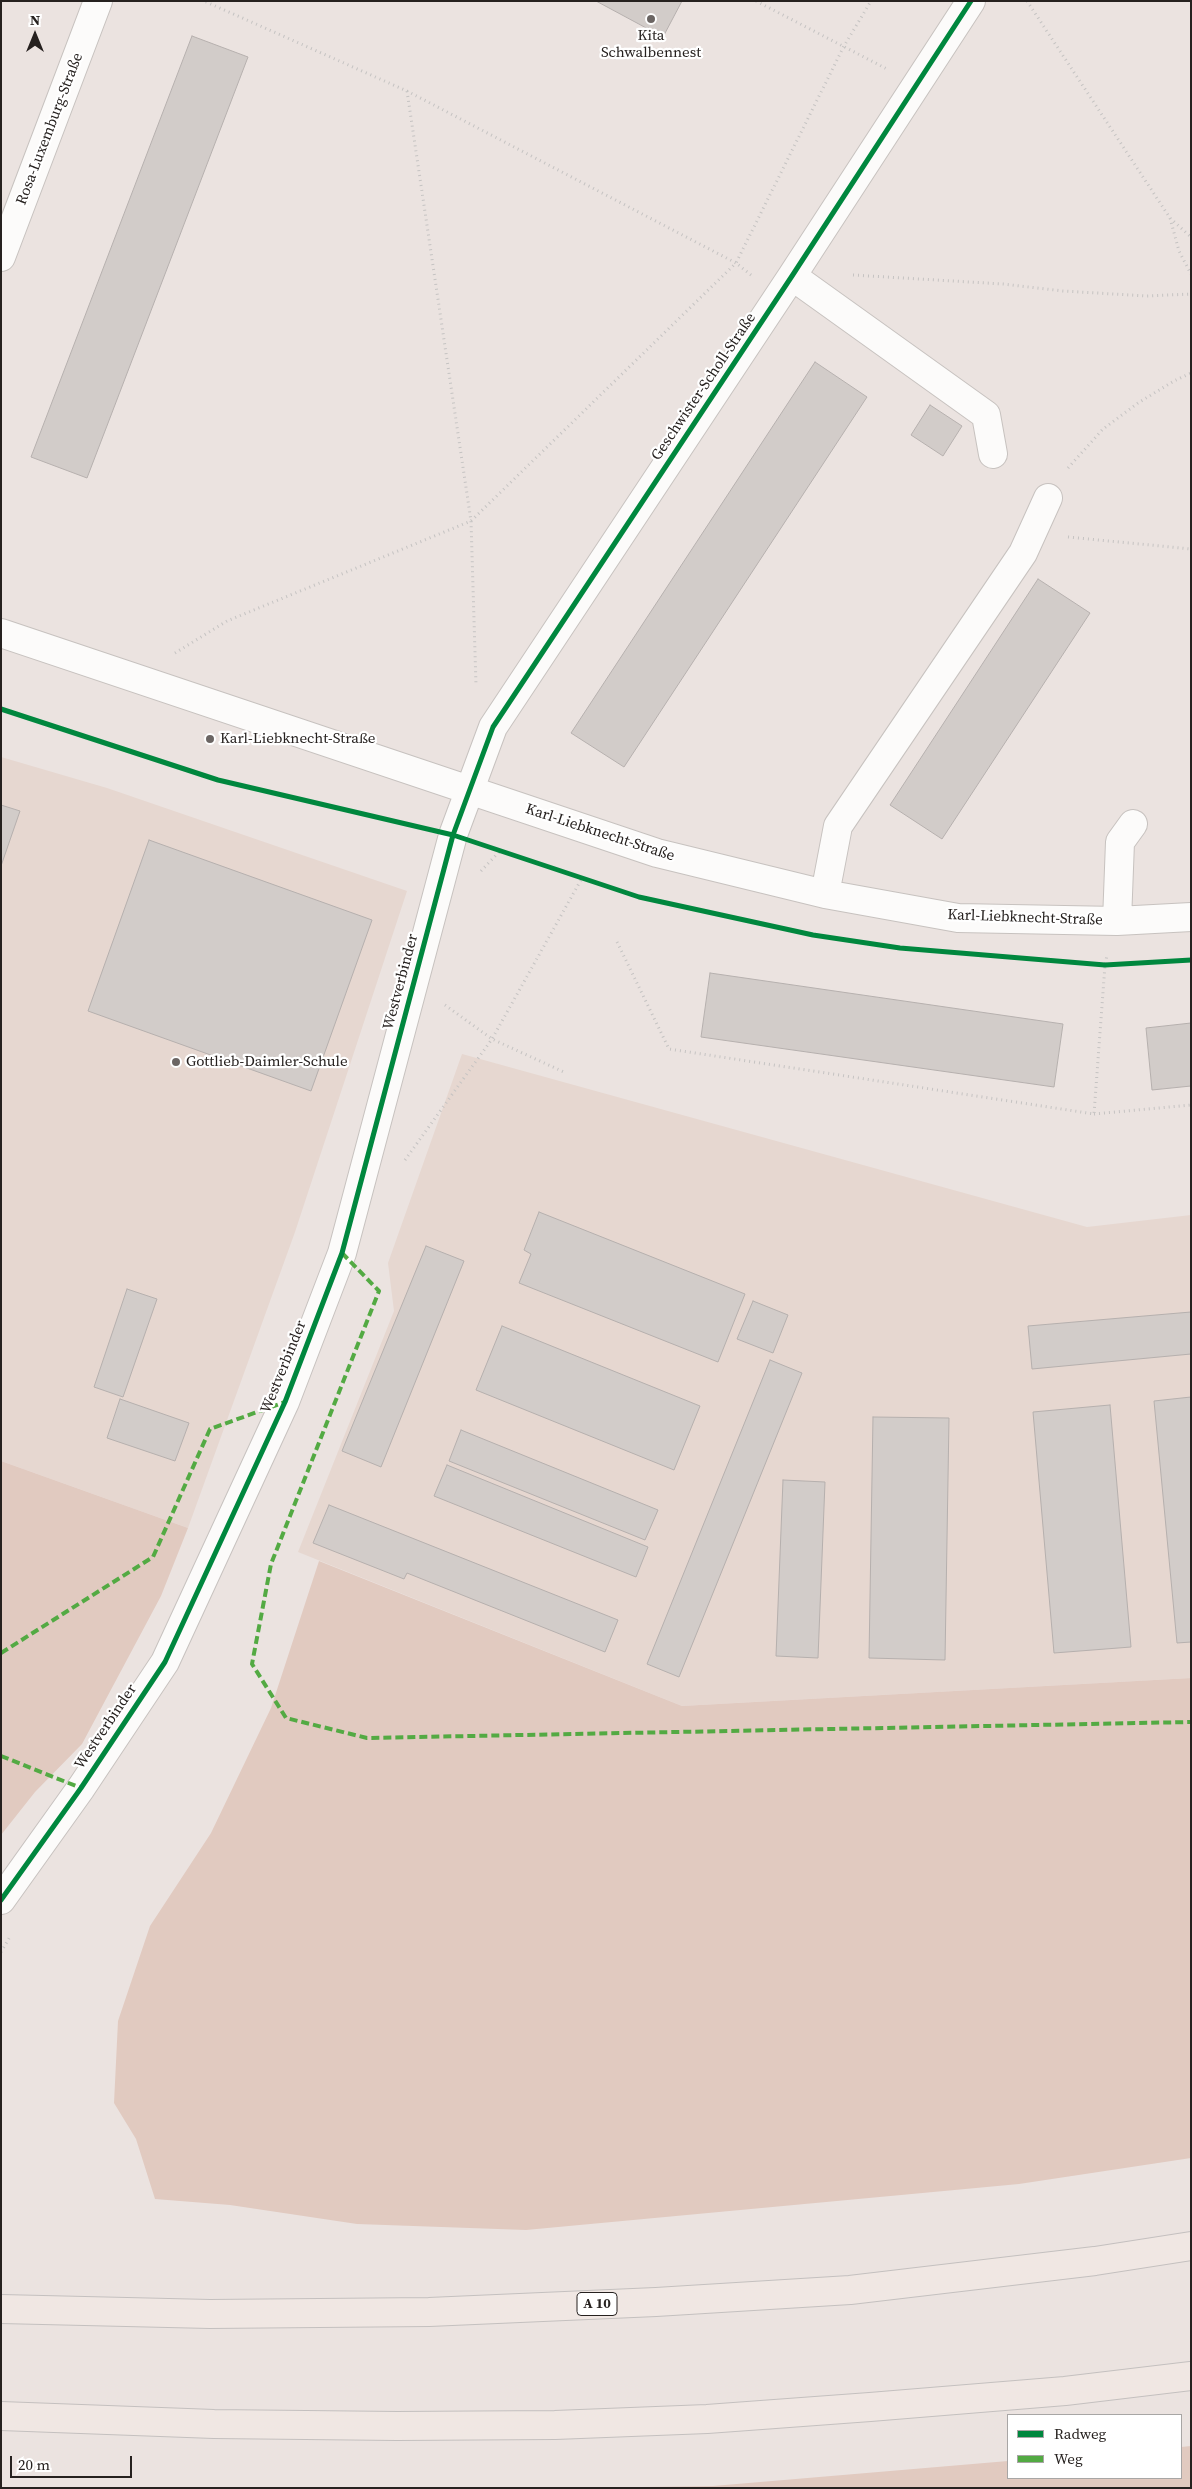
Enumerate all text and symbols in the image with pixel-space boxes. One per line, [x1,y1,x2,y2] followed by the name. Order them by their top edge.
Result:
[10,10,60,60] north arrow
[30,10,40,30] text: N
[645,13,657,25] marker: Kita Schwalbennest
[601,27,701,62] place label: Kita Schwalbennest
[13,51,87,207] street label: Rosa-Luxemburg-Straße
[648,310,760,464] street label: Geschwister-Scholl-Straße
[220,730,376,748] place label: Karl-Liebknecht-Straße
[204,733,216,745] marker: Karl-Liebknecht-Straße
[523,800,677,866] street label: Karl-Liebknecht-Straße
[947,906,1103,930] street label: Karl-Liebknecht-Straße
[380,932,422,1032] street label: Westverbinder
[186,1053,348,1071] place label: Gottlieb-Daimler-Schule
[170,1056,182,1068] marker: Gottlieb-Daimler-Schule
[257,1318,311,1416] street label: Westverbinder
[71,1681,141,1773] street label: Westverbinder
[577,2292,617,2316] road number: A 10
[1007,2414,1182,2479] legend
[1054,2423,1106,2444] text: Radweg
[12,2446,135,2478] scale bar
[1054,2448,1083,2469] text: Weg
[18,2454,50,2475] text: 20 m

